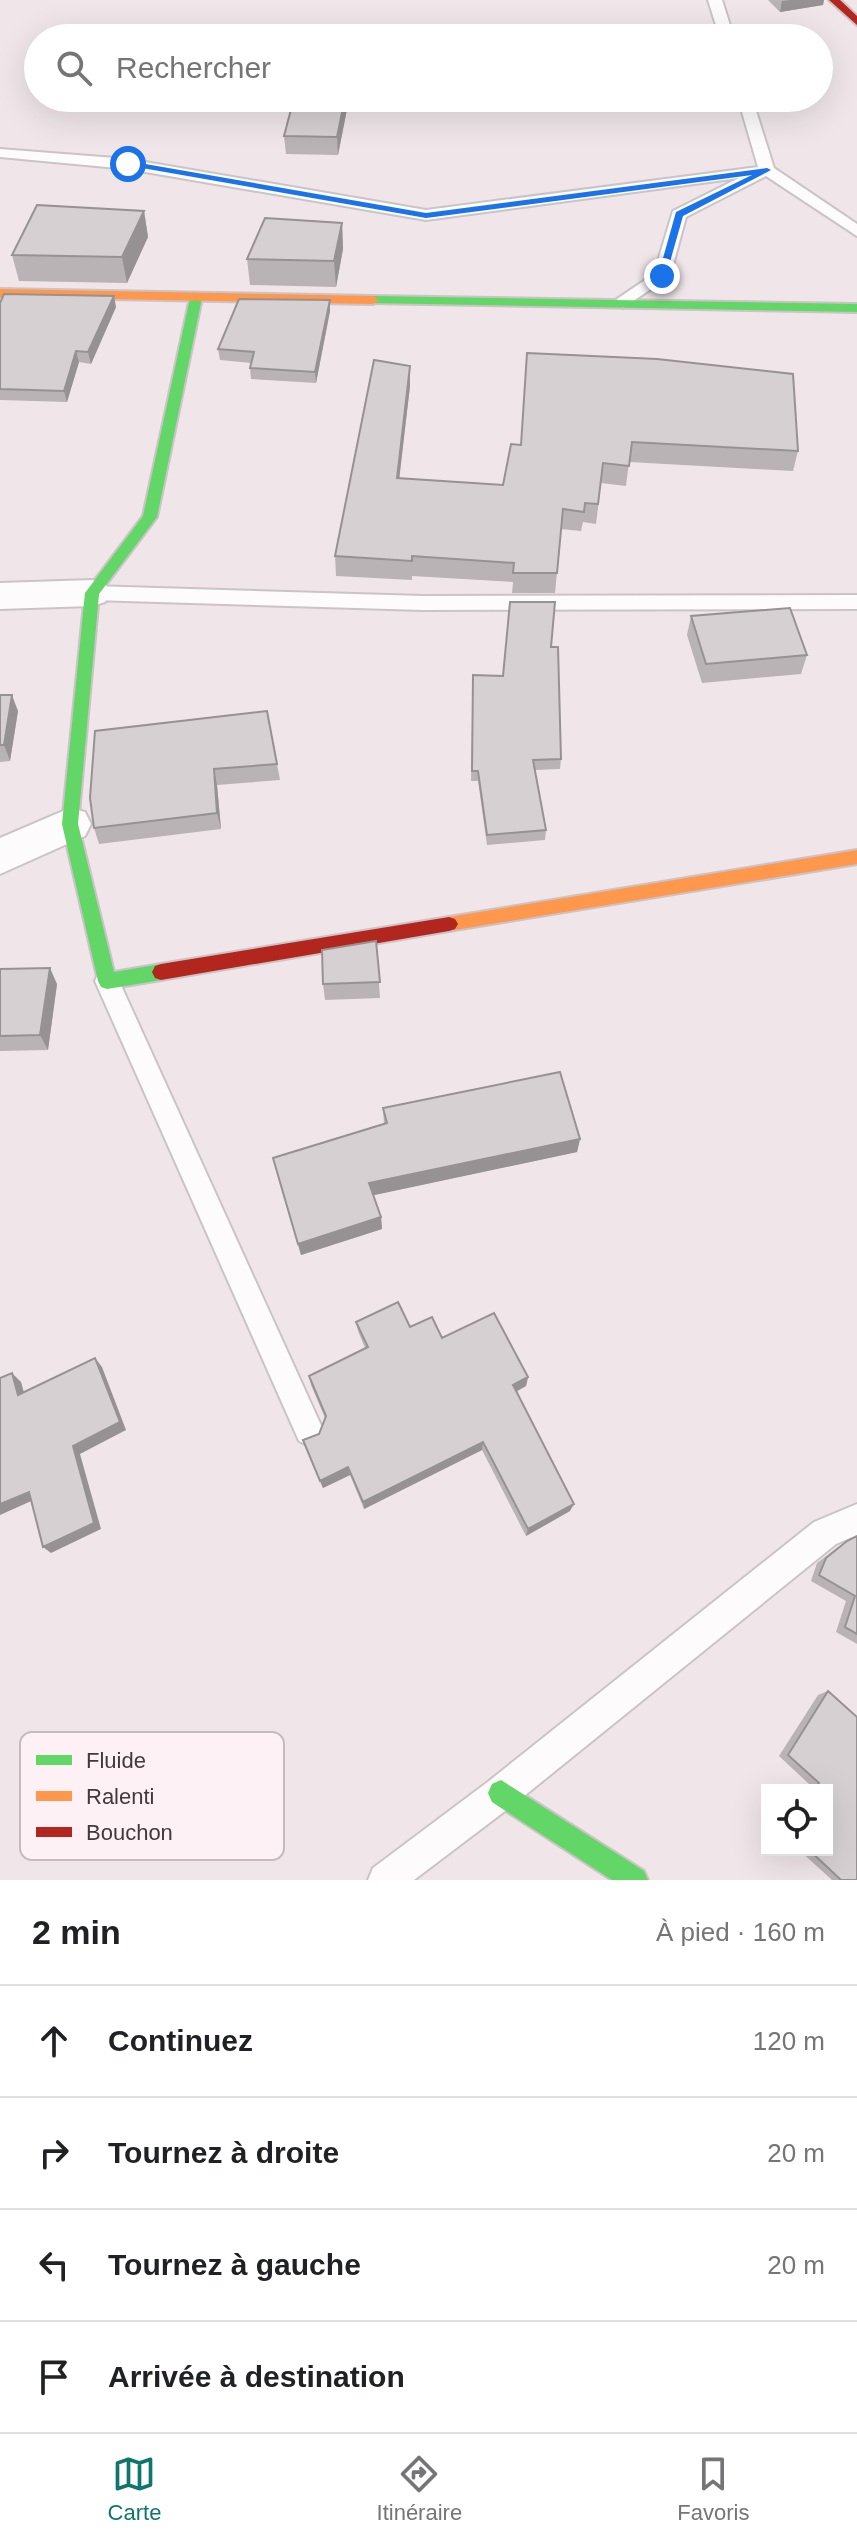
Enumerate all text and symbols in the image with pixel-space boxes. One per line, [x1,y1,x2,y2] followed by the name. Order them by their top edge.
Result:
[24,24,833,112] search box
[52,46,96,90] icon: search
[116,51,271,84] text: Rechercher
[110,146,146,182] route start
[644,258,680,294] route end
[20,1732,284,1860] legend
[86,1748,146,1773] text: Fluide
[86,1784,154,1809] text: Ralenti
[761,1784,833,1856] map controls
[761,1784,833,1856] button: locate
[86,1820,173,1845] text: Bouchon
[32,1913,121,1951] text: 2 min
[656,1917,825,1947] text: À pied · 160 m
[32,2019,76,2063] icon: ahead
[108,2024,253,2057] text: Continuez
[753,2026,825,2056] text: 120 m
[32,2131,76,2175] icon: right
[108,2136,339,2169] text: Tournez à droite
[767,2138,825,2168] text: 20 m
[32,2243,76,2287] icon: left
[108,2248,361,2281] text: Tournez à gauche
[767,2250,825,2280] text: 20 m
[32,2355,76,2399] icon: arrive
[108,2360,405,2393] text: Arrivée à destination
[108,2452,161,2526] tab: Carte
[377,2452,462,2526] tab: Itinéraire
[677,2452,749,2526] tab: Favoris

